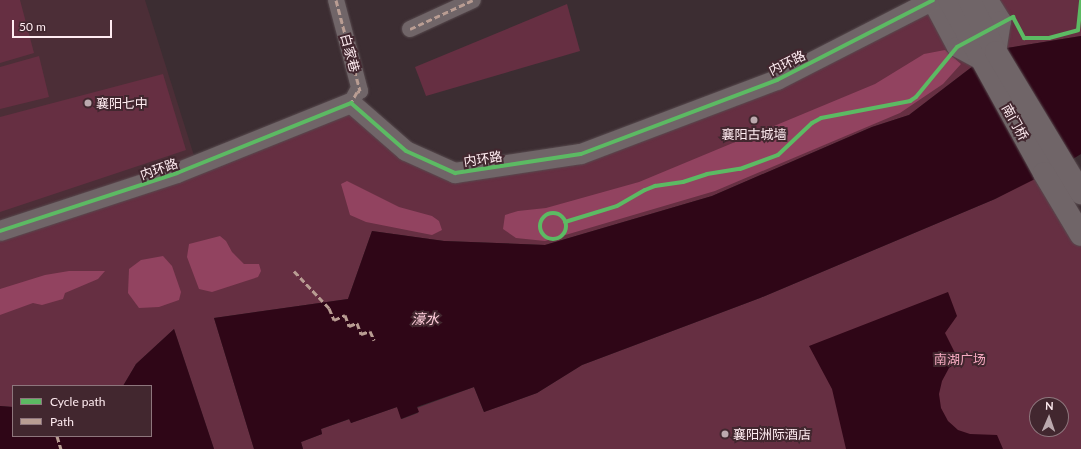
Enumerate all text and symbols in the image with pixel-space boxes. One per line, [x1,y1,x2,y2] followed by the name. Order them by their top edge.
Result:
[14,12,114,38] scale bar
[19,19,46,34] text: 50 m
[337,32,363,74] street label: 白家巷
[766,47,808,79] street label: 内环路
[96,95,148,111] place label: 襄阳七中
[83,98,93,108] marker: 襄阳七中
[999,101,1031,143] street label: 南门桥
[749,115,759,125] marker: 襄阳古城墙
[722,126,786,142] place label: 襄阳古城墙
[463,149,503,169] street label: 内环路
[138,155,180,183] street label: 内环路
[411,311,439,327] water label: 濠水
[934,351,986,367] park label: 南湖广场
[12,385,152,437] legend
[50,394,105,409] text: Cycle path
[1029,397,1069,437] north arrow
[1045,399,1054,412] text: N
[50,414,74,429] text: Path
[733,426,811,442] place label: 襄阳洲际酒店
[720,429,730,439] marker: 襄阳洲际酒店

